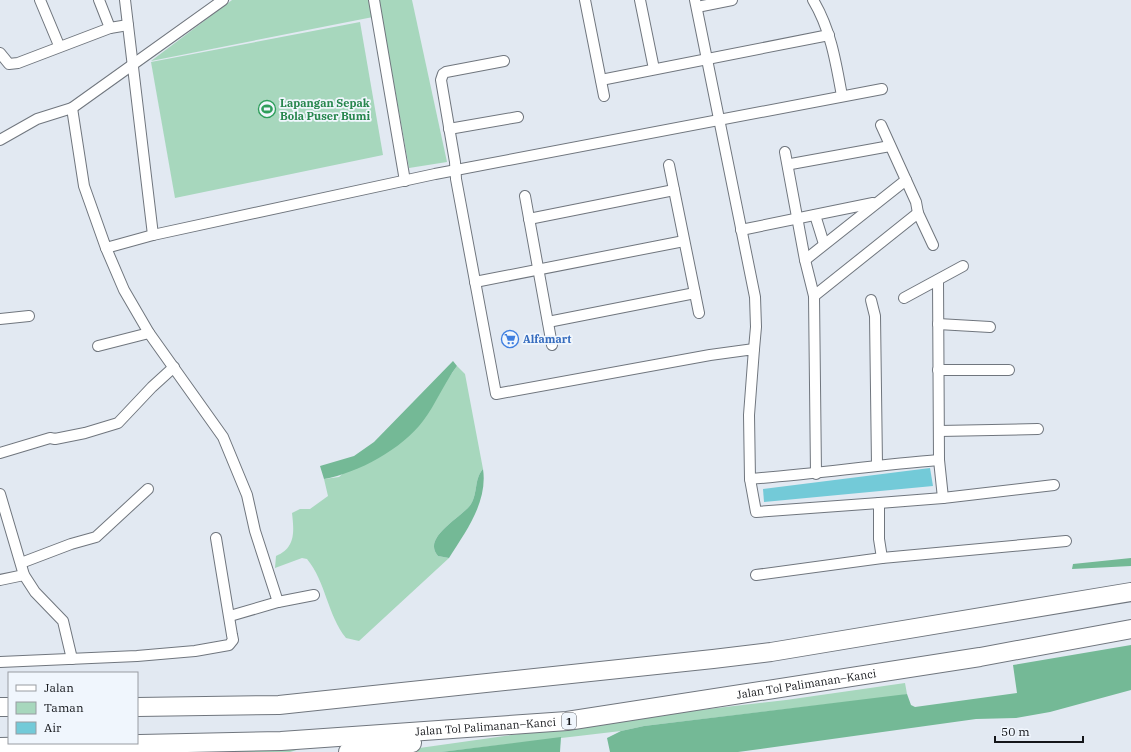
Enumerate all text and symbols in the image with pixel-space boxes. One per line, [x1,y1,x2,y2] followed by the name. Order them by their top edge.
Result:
[280,96,370,123] place label: Lapangan Sepak Bola Puser Bumi
[257,99,277,119] sports icon: Lapangan Sepak Bola Puser Bumi
[500,329,520,349] supermarket icon: Alfamart
[523,332,571,346] place label: Alfamart
[736,666,878,702] street label: Jalan Tol Palimanan–Kanci
[8,672,138,744] legend
[44,680,74,695] text: Jalan
[44,700,84,715] text: Taman
[562,713,576,729] road number: 1
[415,715,557,739] street label: Jalan Tol Palimanan–Kanci
[995,718,1083,744] scale bar
[44,720,62,735] text: Air
[1001,724,1030,739] text: 50 m

